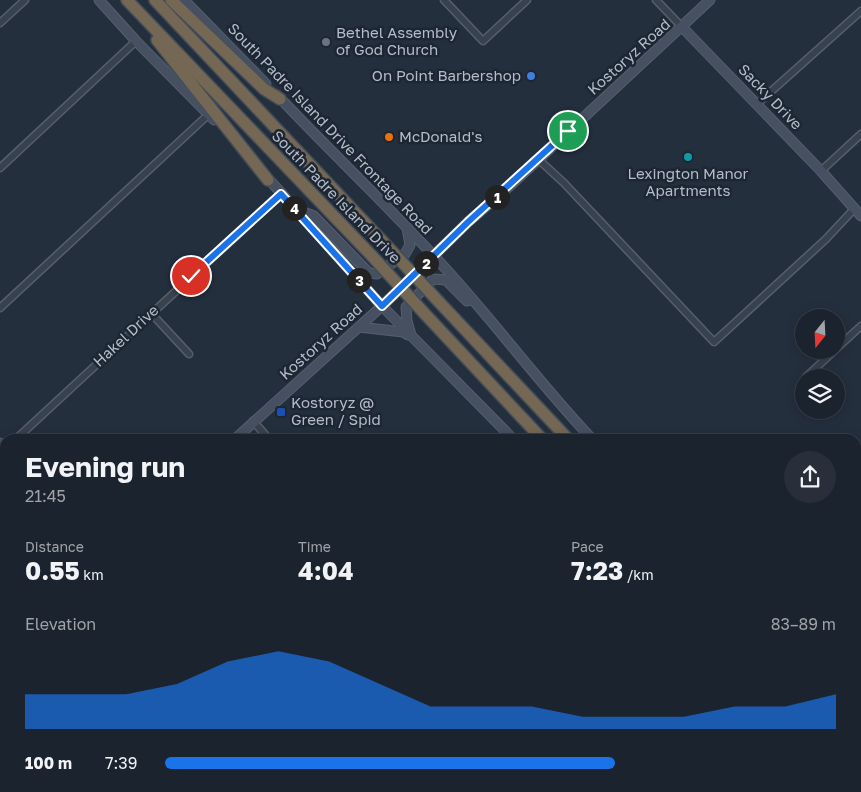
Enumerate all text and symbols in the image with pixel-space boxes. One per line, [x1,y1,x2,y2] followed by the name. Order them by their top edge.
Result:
[583,14,673,98] street label: Kostoryz Road
[224,20,436,238] street label: South Padre Island Drive Frontage Road
[336,23,458,58] place label: Bethel Assembly of God Church
[320,36,332,48] marker: Bethel Assembly of God Church
[735,60,807,133] street label: Sacky Drive
[372,66,521,84] place label: On Point Barbershop
[525,70,537,82] marker: On Point Barbershop
[547,110,589,152] pin
[554,117,582,145] icon: arrive
[268,127,404,267] street label: South Padre Island Drive
[399,127,482,145] place label: McDonald's
[383,131,395,143] marker: McDonald's
[682,151,694,163] marker: Lexington Manor Apartments
[628,164,749,199] place label: Lexington Manor Apartments
[484,184,510,210] pin: 1
[494,189,501,206] text: 1
[282,196,306,220] pin: 4
[290,200,299,217] text: 4
[414,250,438,276] pin: 2
[170,255,212,297] pin
[422,255,431,272] text: 2
[177,262,205,290] icon: check
[346,268,372,292] pin: 3
[355,272,364,289] text: 3
[275,299,365,383] street label: Kostoryz Road
[89,300,162,370] street label: Hakel Drive
[795,309,845,359] north arrow
[795,309,845,419] map controls
[795,369,845,419] button: layers
[291,393,381,428] place label: Kostoryz @ Green / Spid
[275,406,287,418] marker: Kostoryz @ Green / Spid
[25,450,185,483] text: Evening run
[784,451,836,503] button: share
[25,486,66,506] text: 21:45
[25,538,84,555] text: Distance
[298,538,331,555] text: Time
[571,538,604,555] text: Pace
[25,555,80,586] text: 0.55
[298,555,354,586] text: 4:04
[571,555,623,586] text: 7:23
[80,566,104,583] text: km
[623,566,654,583] text: /km
[25,614,96,634] text: Elevation
[771,614,836,634] text: 83–89 m
[25,753,72,773] text: 100 m
[105,753,137,773] text: 7:39

